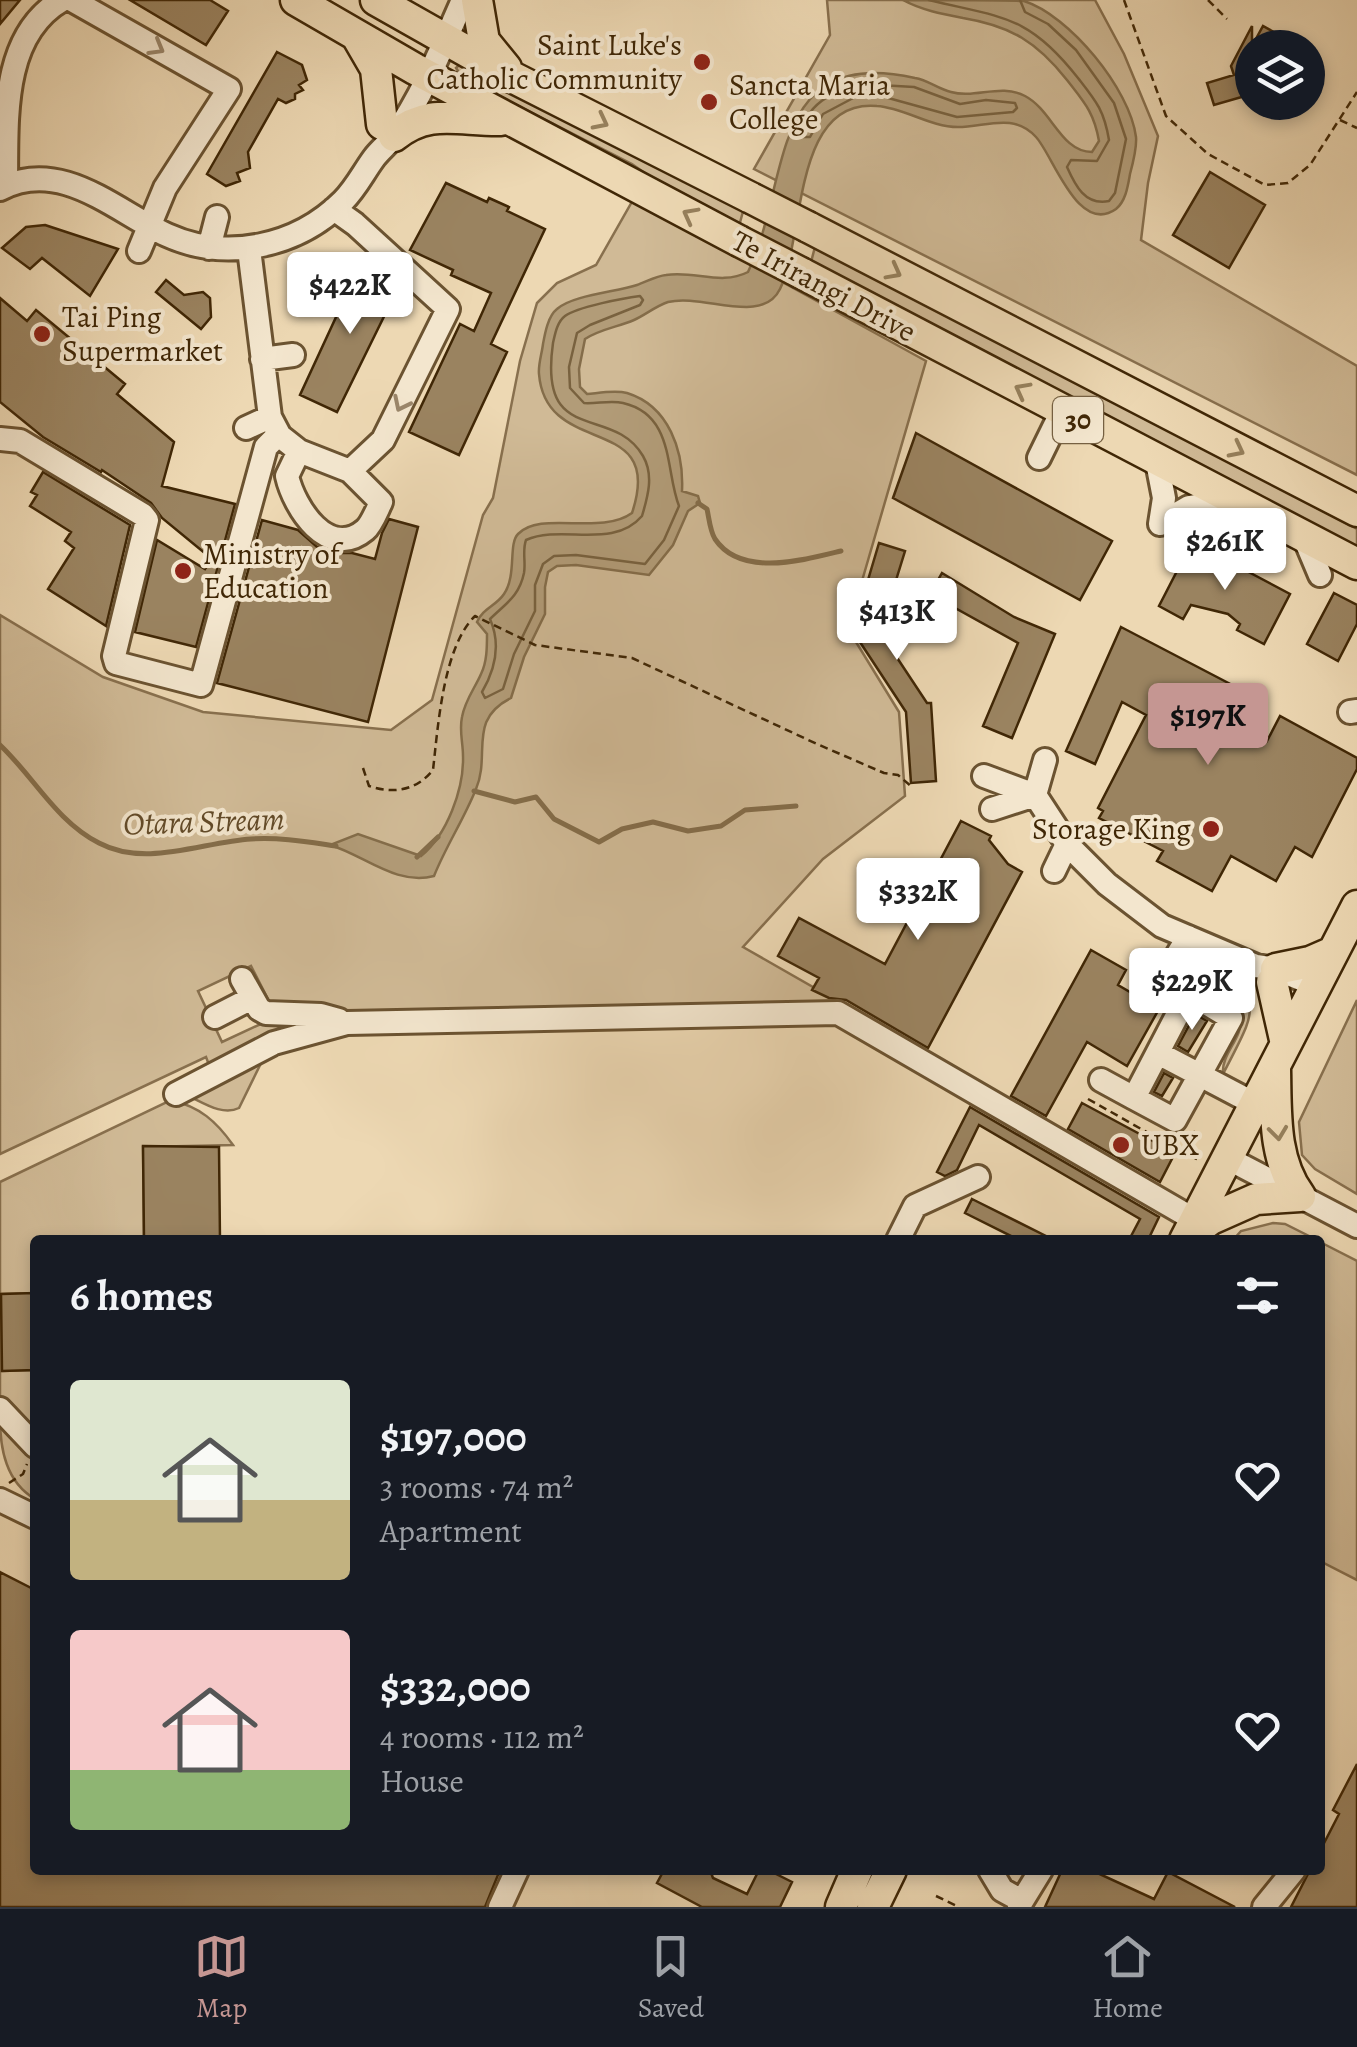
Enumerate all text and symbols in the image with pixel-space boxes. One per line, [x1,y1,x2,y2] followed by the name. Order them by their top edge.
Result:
[426,25,683,99] place label: Saint Luke's Catholic Community
[1235,30,1325,120] map controls
[1235,30,1325,120] button: layers
[146,36,164,56] one-way arrow
[691,51,713,73] marker: Saint Luke's Catholic Community
[729,65,890,139] place label: Sancta Maria College
[698,91,720,113] marker: Sancta Maria College
[590,109,608,129] one-way arrow
[683,208,701,227] one-way arrow
[725,221,923,351] street label: Te Irirangi Drive
[280,252,420,337] pin: $422K
[884,260,902,279] one-way arrow
[309,262,391,306] text: $422K
[62,297,223,371] place label: Tai Ping Supermarket
[31,323,53,345] marker: Tai Ping Supermarket
[1015,383,1033,402] one-way arrow
[393,394,413,412] one-way arrow
[1053,397,1103,443] road number: 30
[1226,438,1244,457] one-way arrow
[1155,508,1295,593] pin: $261K
[1186,518,1264,562] text: $261K
[203,534,344,608] place label: Ministry of Education
[172,560,194,582] marker: Ministry of Education
[827,578,967,663] pin: $413K
[859,588,935,632] text: $413K
[1138,683,1278,768] pin: $197K
[1170,693,1246,737] text: $197K
[122,796,286,846] water label: Otara Stream
[1032,809,1191,849] place label: Storage King
[1200,818,1222,840] marker: Storage King
[848,858,988,943] pin: $332K
[879,868,957,912] text: $332K
[1122,948,1262,1033] pin: $229K
[1151,958,1233,1002] text: $229K
[1141,1125,1199,1165] place label: UBX
[1267,1125,1288,1141] one-way arrow
[1110,1134,1132,1156] marker: UBX
[70,1267,213,1324] text: 6 homes
[1230,1268,1285,1323] icon: filters
[380,1408,527,1465] text: $197,000
[150,1420,270,1540] icon: home
[1230,1453,1285,1508] icon: heart
[380,1465,573,1509] text: 3 rooms · 74 m²
[380,1509,522,1553] text: Apartment
[380,1658,531,1715] text: $332,000
[150,1670,270,1790] icon: home
[1230,1703,1285,1758] icon: heart
[380,1715,584,1759] text: 4 rooms · 112 m²
[380,1759,464,1803] text: House
[194,1929,249,2027] tab: Map
[638,1929,704,2027] tab: Saved
[1092,1929,1163,2027] tab: Home

